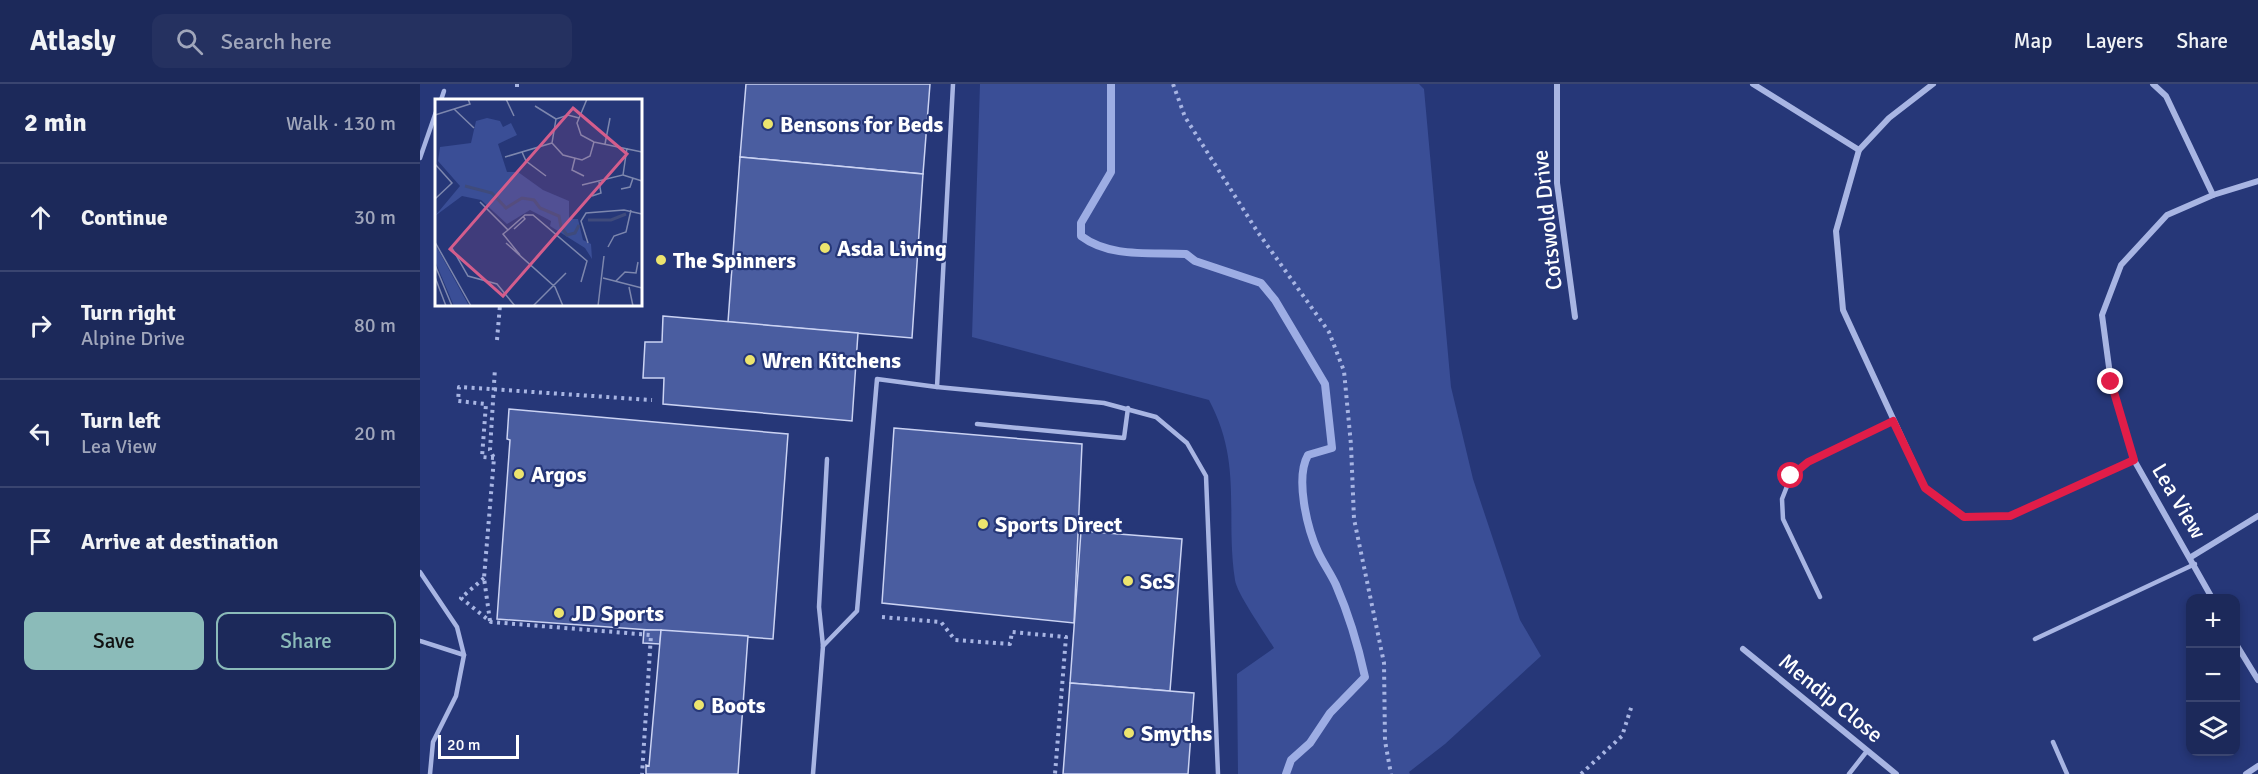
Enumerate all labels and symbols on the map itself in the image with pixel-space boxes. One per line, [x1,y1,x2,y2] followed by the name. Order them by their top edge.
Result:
[435,99,642,306] inset map
[780,111,944,138] place label: Bensons for Beds
[761,117,775,131] marker: Bensons for Beds
[1526,149,1568,291] street label: Cotswold Drive
[837,235,947,262] place label: Asda Living
[818,241,832,255] marker: Asda Living
[673,247,796,274] place label: The Spinners
[654,253,668,267] marker: The Spinners
[762,347,901,374] place label: Wren Kitchens
[743,353,757,367] marker: Wren Kitchens
[2097,368,2123,394] route end
[2146,458,2212,544] street label: Lea View
[531,461,587,488] place label: Argos
[1777,462,1803,488] route start
[512,467,526,481] marker: Argos
[995,511,1122,538] place label: Sports Direct
[976,517,990,531] marker: Sports Direct
[1140,568,1175,595] place label: ScS
[1121,574,1135,588] marker: ScS
[571,600,664,627] place label: JD Sports
[552,606,566,620] marker: JD Sports
[1773,648,1889,748] street label: Mendip Close
[711,692,766,719] place label: Boots
[692,698,706,712] marker: Boots
[1141,720,1213,747] place label: Smyths
[1122,726,1136,740] marker: Smyths
[438,732,519,760] scale bar

